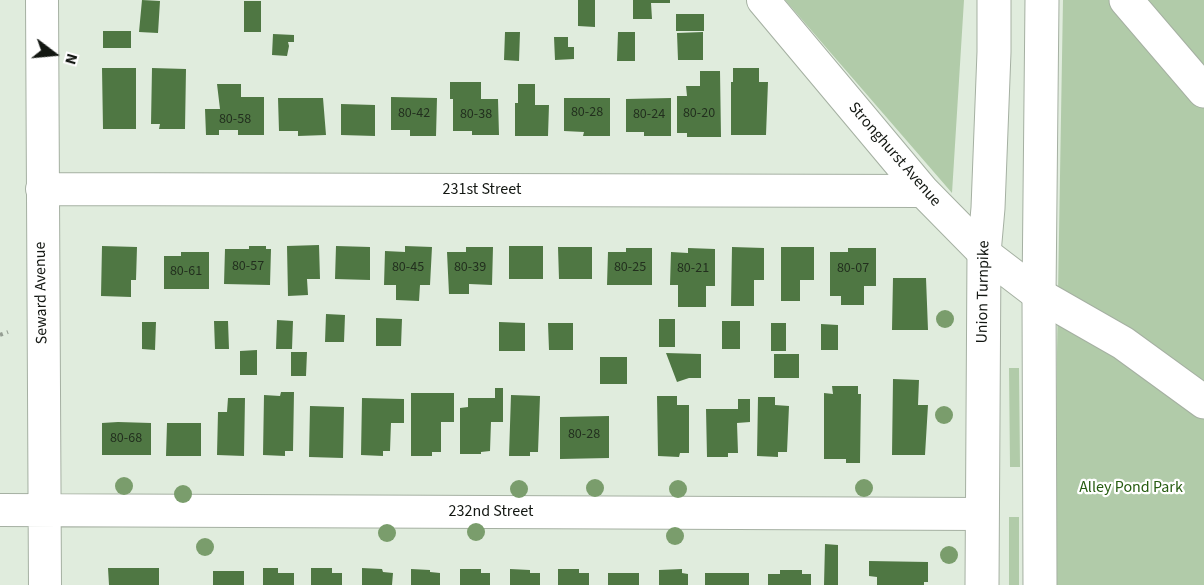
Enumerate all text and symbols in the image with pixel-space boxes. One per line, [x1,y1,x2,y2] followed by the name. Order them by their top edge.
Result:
[24,24,84,84] north arrow
[59,51,83,67] text: N
[844,99,944,211] street label: Stronghurst Avenue
[571,105,603,121] house number: 80-28
[398,106,430,122] house number: 80-42
[683,106,715,122] house number: 80-20
[460,107,492,123] house number: 80-38
[633,107,665,123] house number: 80-24
[219,112,251,128] house number: 80-58
[443,180,521,200] street label: 231st Street
[974,240,994,344] street label: Union Turnpike
[32,241,52,345] street label: Seward Avenue
[232,259,264,275] house number: 80-57
[392,260,424,276] house number: 80-45
[454,260,486,276] house number: 80-39
[614,260,646,276] house number: 80-25
[677,261,709,277] house number: 80-21
[837,261,869,277] house number: 80-07
[170,264,202,280] house number: 80-61
[568,427,600,443] house number: 80-28
[110,431,142,447] house number: 80-68
[1079,478,1183,498] park label: Alley Pond Park
[449,502,533,522] street label: 232nd Street

